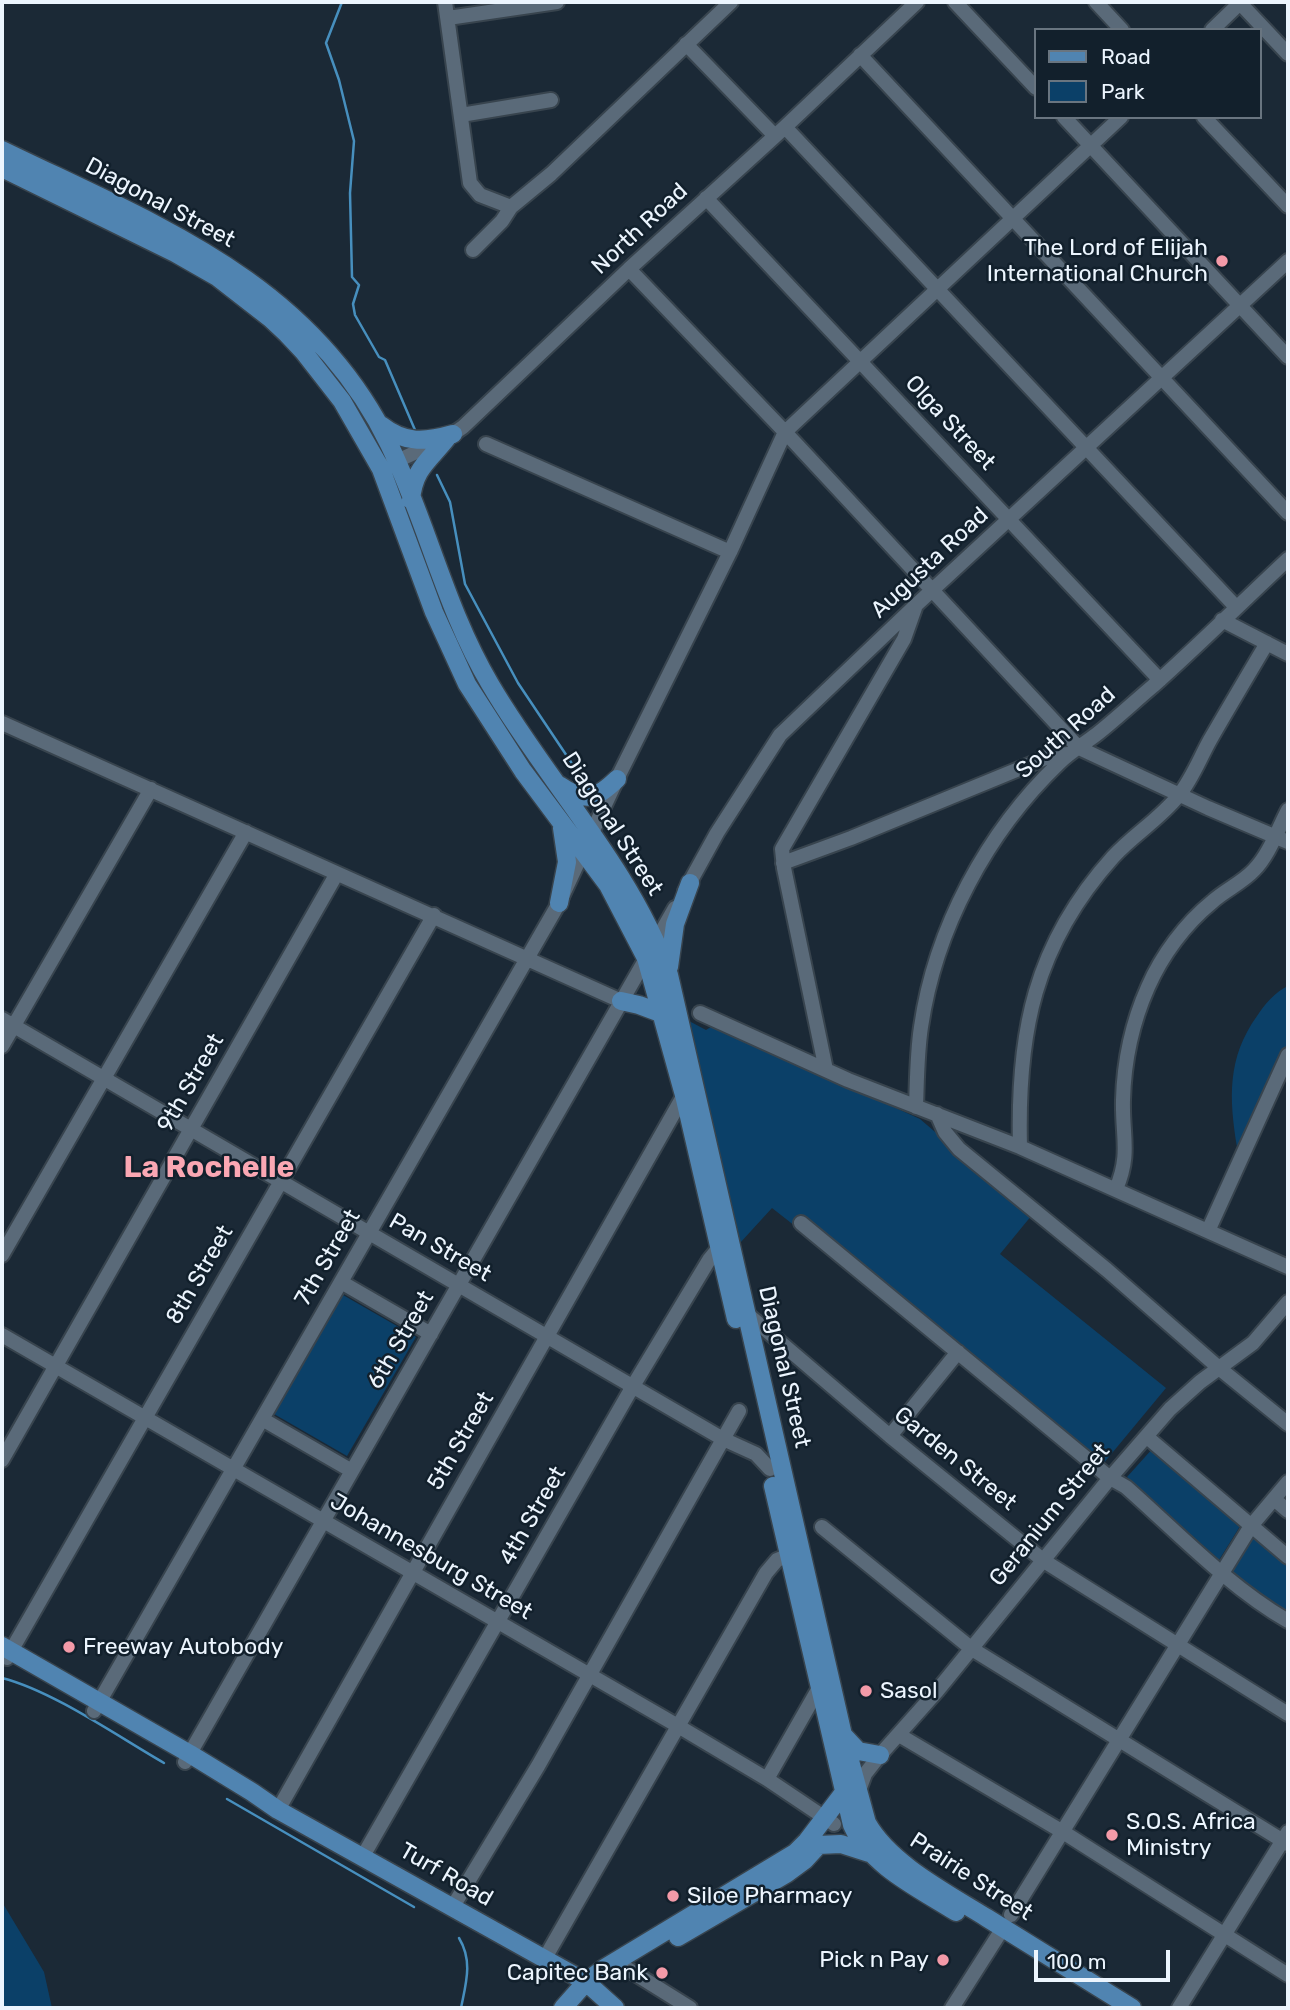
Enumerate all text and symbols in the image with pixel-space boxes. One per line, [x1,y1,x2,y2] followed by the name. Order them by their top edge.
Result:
[1034,28,1262,119] legend
[1101,44,1151,69] text: Road
[1101,79,1145,104] text: Park
[81,152,239,254] street label: Diagonal Street
[586,178,694,280] street label: North Road
[987,234,1208,288] place label: The Lord of Elijah International Church
[1214,253,1230,269] marker: The Lord of Elijah International Church
[899,370,1001,476] street label: Olga Street
[866,502,994,624] street label: Augusta Road
[1011,681,1121,785] street label: South Road
[555,747,669,901] street label: Diagonal Street
[152,1029,230,1137] street label: 9th Street
[124,1150,294,1186] district label: La Rochelle
[289,1205,367,1311] street label: 7th Street
[384,1208,496,1288] street label: Pan Street
[161,1221,239,1329] street label: 8th Street
[752,1283,816,1451] street label: Diagonal Street
[362,1286,440,1394] street label: 6th Street
[422,1387,500,1495] street label: 5th Street
[888,1401,1022,1517] street label: Garden Street
[984,1438,1116,1592] street label: Geranium Street
[494,1462,572,1570] street label: 4th Street
[325,1488,537,1626] street label: Johannesburg Street
[83,1633,283,1661] place label: Freeway Autobody
[61,1639,77,1655] marker: Freeway Autobody
[880,1677,938,1705] place label: Sasol
[858,1683,874,1699] marker: Sasol
[1126,1808,1256,1862] place label: S.O.S. Africa Ministry
[904,1827,1038,1927] street label: Prairie Street
[1104,1827,1120,1843] marker: S.O.S. Africa Ministry
[394,1837,498,1913] street label: Turf Road
[687,1882,853,1910] place label: Siloe Pharmacy
[665,1888,681,1904] marker: Siloe Pharmacy
[1038,1937,1174,1981] scale bar
[819,1946,929,1974] place label: Pick n Pay
[1047,1949,1106,1974] text: 100 m
[935,1952,951,1968] marker: Pick n Pay
[507,1959,648,1987] place label: Capitec Bank
[654,1965,670,1981] marker: Capitec Bank

